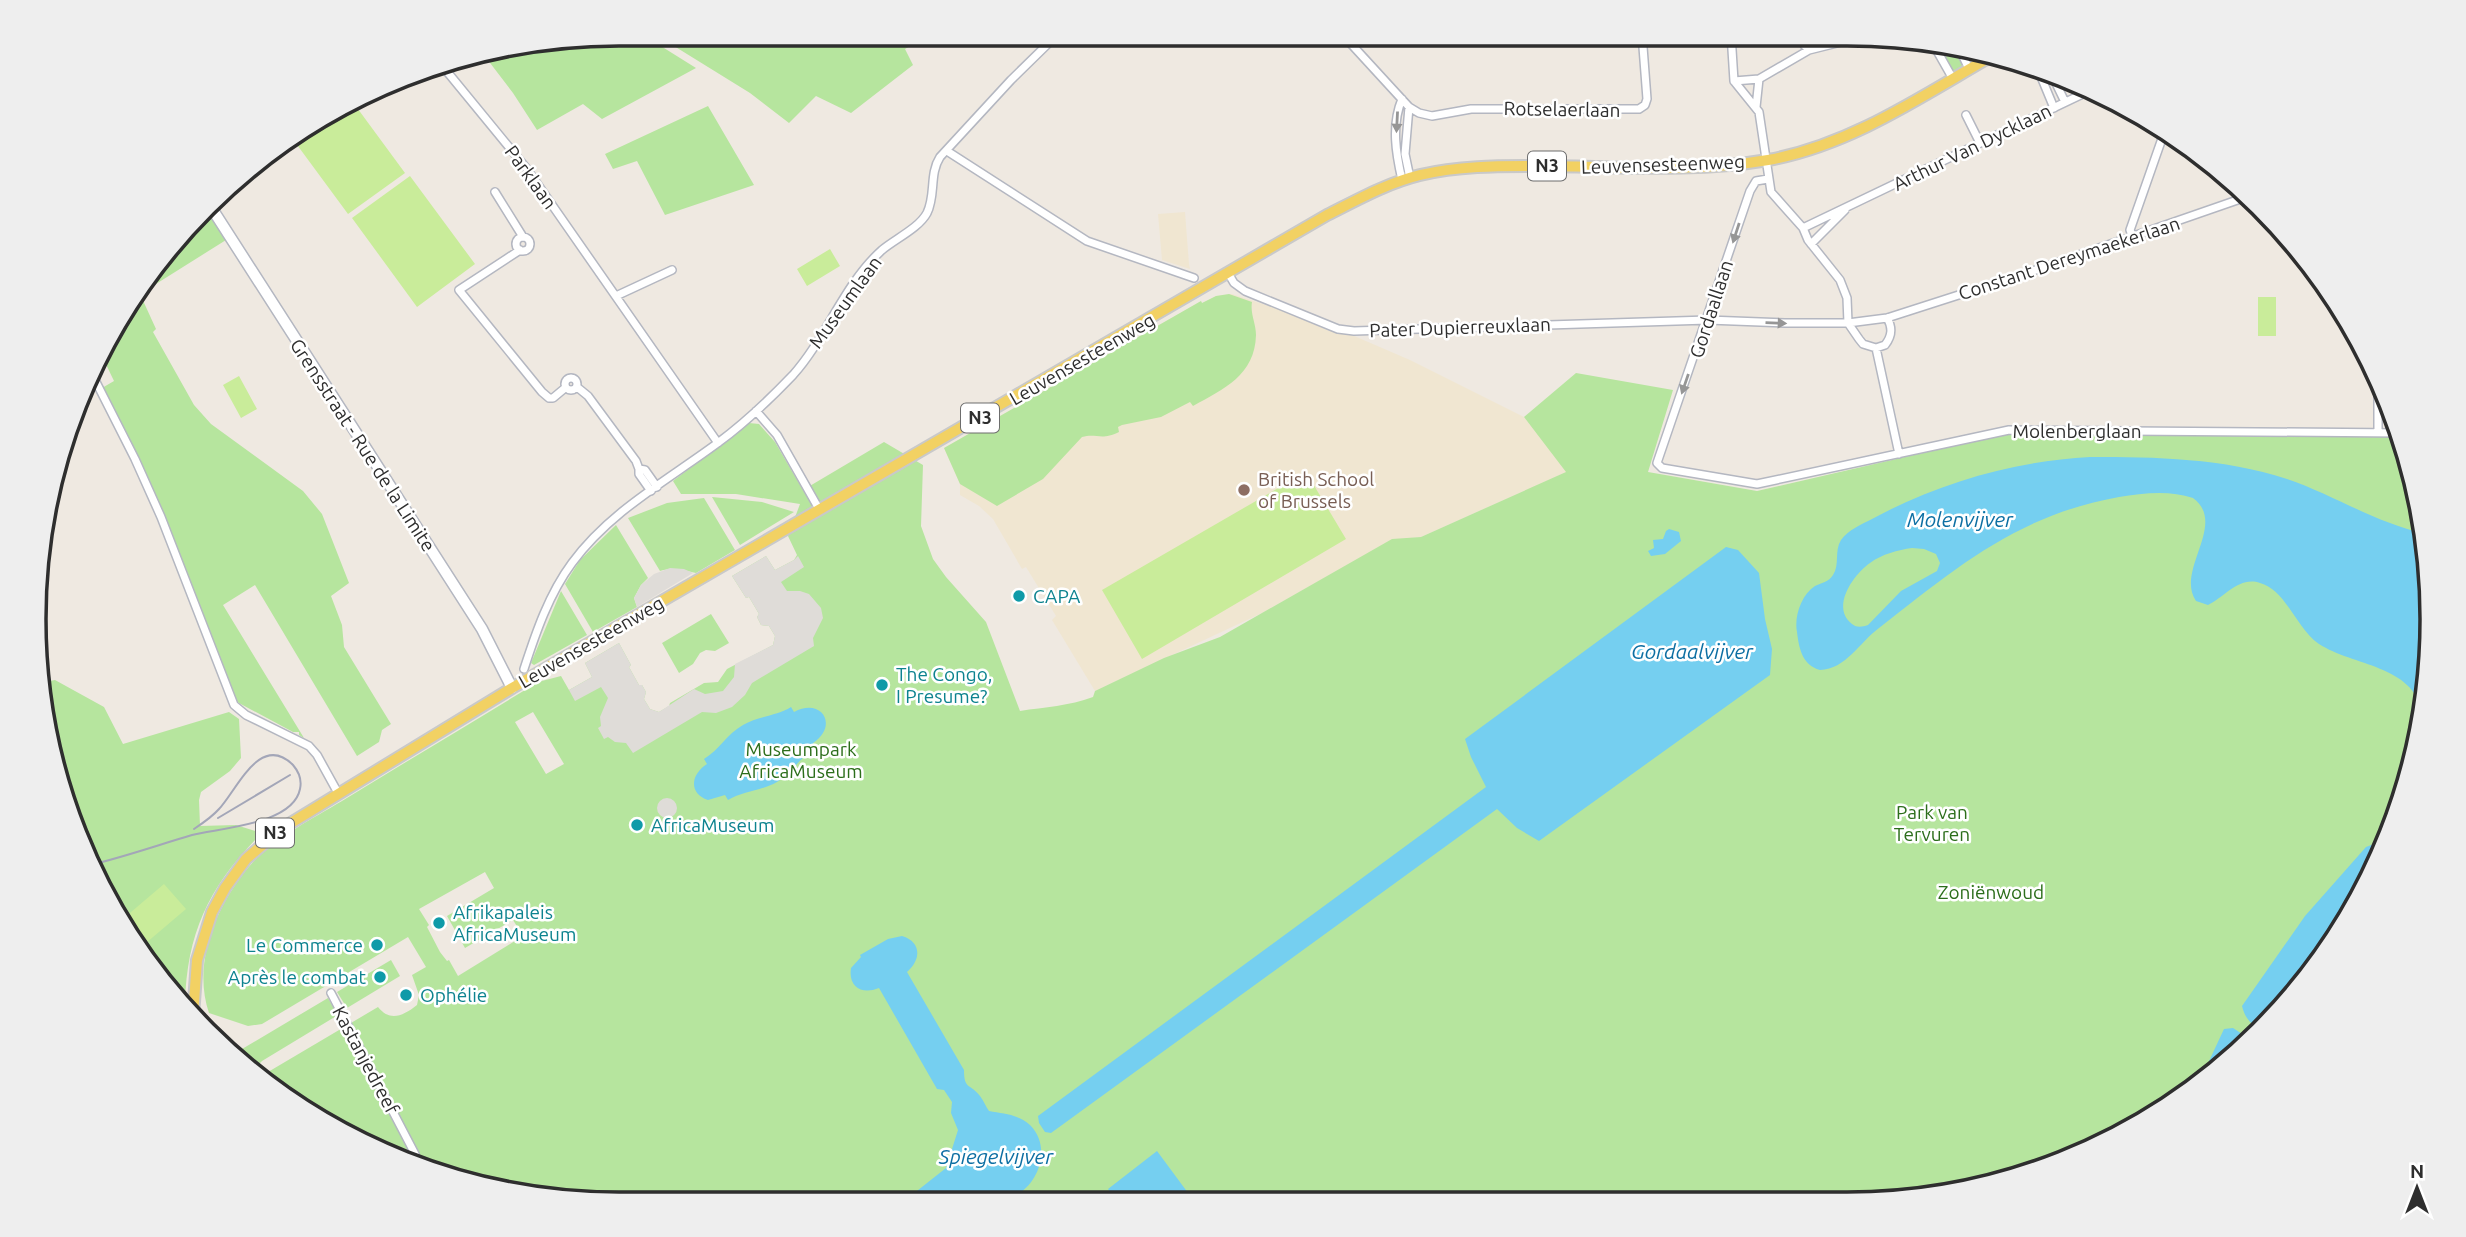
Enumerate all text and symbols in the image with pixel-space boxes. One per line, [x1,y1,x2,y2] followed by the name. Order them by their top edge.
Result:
[1503,97,1621,121] street label: Rotselaerlaan
[1889,99,2055,195] street label: Arthur Van Dycklaan
[1391,111,1402,133] one-way arrow
[501,141,561,213] street label: Parklaan
[1581,150,1745,178] street label: Leuvensesteenweg
[1528,152,1566,181] road number: N3
[1956,212,2182,304] street label: Constant Dereymaekerlaan
[1730,223,1741,244] one-way arrow
[804,252,886,352] street label: Museumlaan
[1685,257,1737,361] street label: Gordaallaan
[1006,308,1158,410] street label: Leuvensesteenweg
[1369,313,1551,341] street label: Pater Dupierreuxlaan
[1765,317,1787,328] one-way arrow
[286,334,440,556] street label: Grensstraat - Rue de la Limite
[1679,374,1690,395] one-way arrow
[961,404,999,432] road number: N3
[2012,420,2142,442] street label: Molenberglaan
[1258,468,1374,512] place label: British School of Brussels
[1236,482,1252,498] marker: British School of Brussels
[1907,507,2014,531] water label: Molenvijver
[1033,585,1081,607] place label: CAPA
[1011,588,1027,604] marker: CAPA
[515,591,667,693] street label: Leuvensesteenweg
[1631,639,1754,663] water label: Gordaalvijver
[896,663,993,707] place label: The Congo, I Presume?
[874,677,890,693] marker: The Congo, I Presume?
[739,738,863,782] park label: Museumpark AfricaMuseum
[1894,801,1970,845] park label: Park van Tervuren
[651,814,774,836] place label: AfricaMuseum
[629,817,645,833] marker: AfricaMuseum
[256,818,294,848] road number: N3
[1938,881,2044,903] park label: Zoniënwoud
[453,901,576,945] place label: Afrikapaleis AfricaMuseum
[431,915,447,931] marker: Afrikapaleis AfricaMuseum
[246,934,363,956] place label: Le Commerce
[369,937,385,953] marker: Le Commerce
[228,966,367,988] place label: Après le combat
[372,969,388,985] marker: Après le combat
[420,984,487,1006] place label: Ophélie
[398,987,414,1003] marker: Ophélie
[328,1002,404,1118] street label: Kastanjedreef
[938,1144,1054,1168] water label: Spiegelvijver
[2382,1153,2452,1223] north arrow
[2410,1160,2424,1182] text: N

